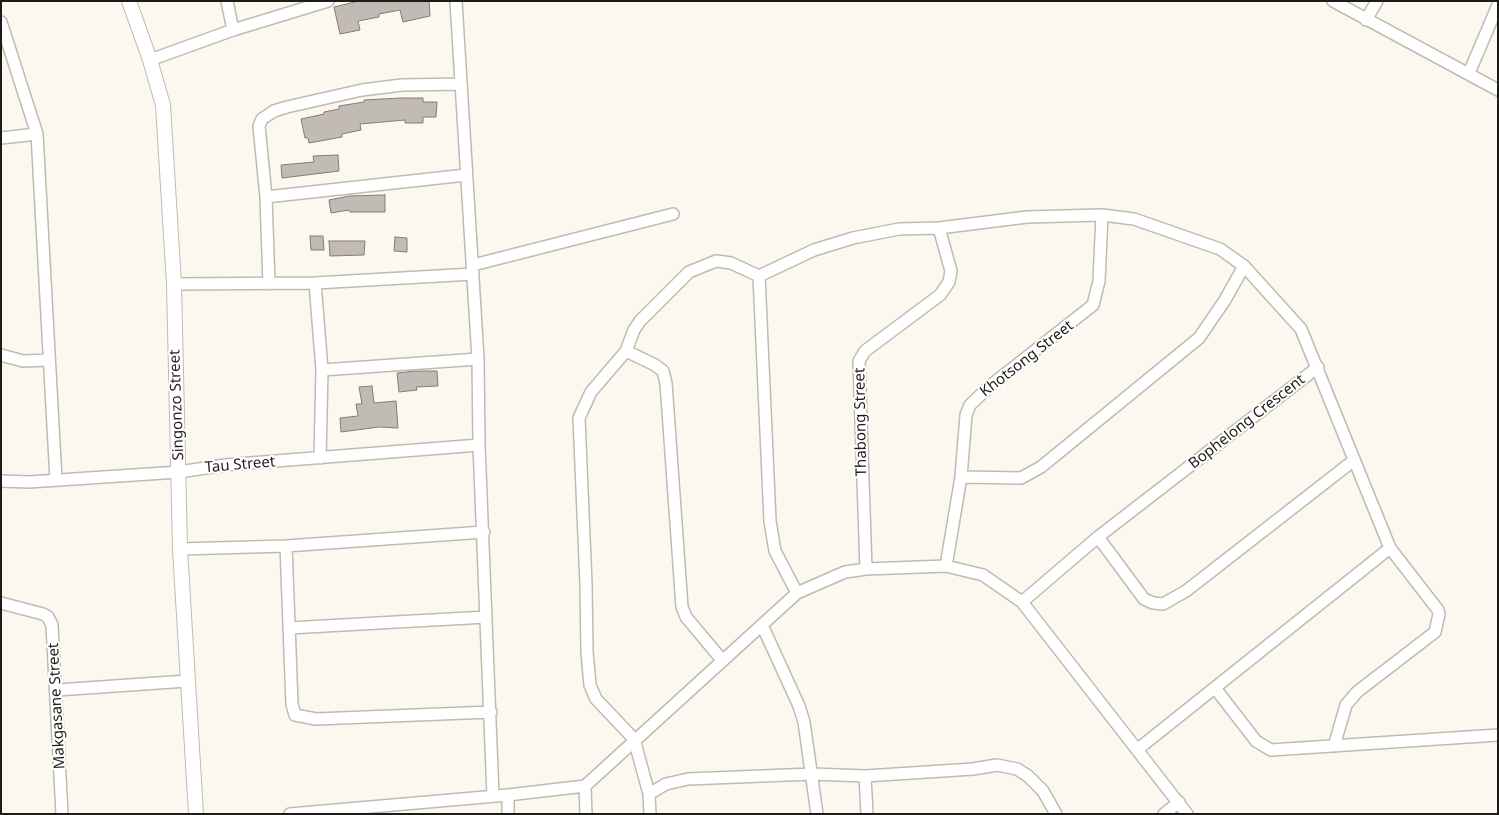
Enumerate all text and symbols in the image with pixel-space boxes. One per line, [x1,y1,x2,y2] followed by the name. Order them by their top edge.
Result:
[977,317,1077,401] street label: Khotsong Street
[166,349,188,461] street label: Singonzo Street
[851,368,871,476] street label: Thabong Street
[1185,371,1309,473] street label: Bophelong Crescent
[204,453,276,477] street label: Tau Street
[45,642,69,770] street label: Makgasane Street

